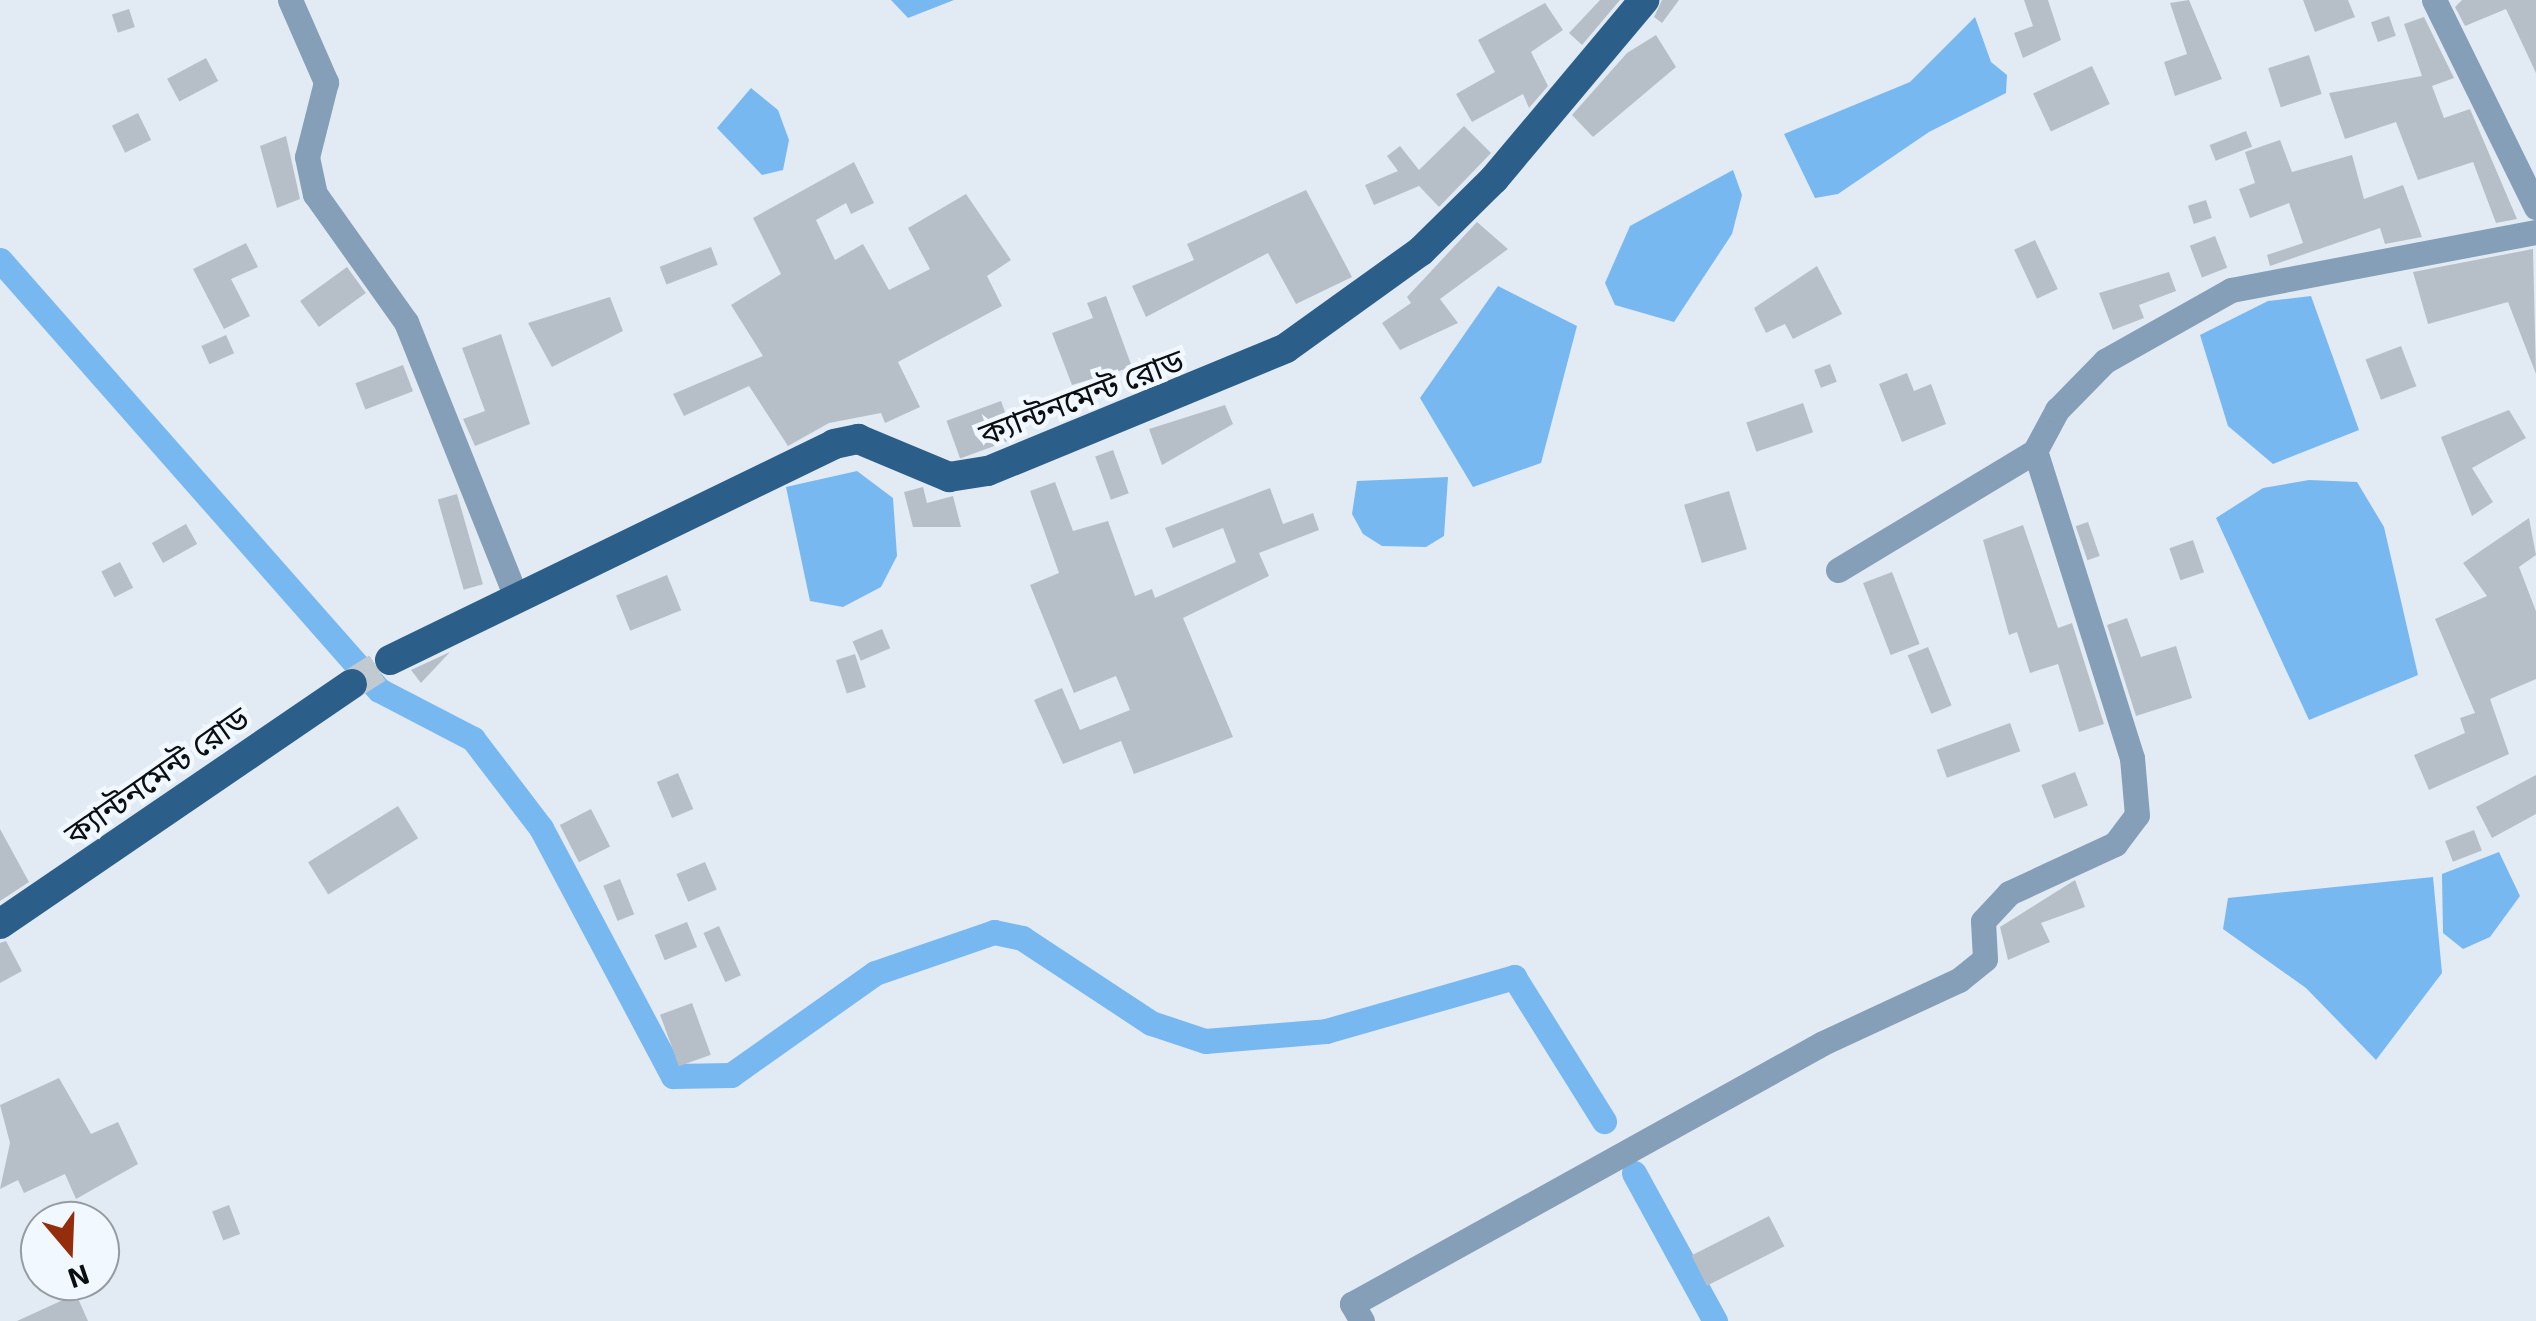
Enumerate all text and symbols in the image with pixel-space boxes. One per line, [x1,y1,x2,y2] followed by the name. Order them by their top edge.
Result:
[973,339,1189,453] street label: ক্যান্টনমেন্ট রোড
[57,697,255,853] street label: ক্যান্টনমেন্ট রোড
[20,1201,120,1301] north arrow
[64,1258,94,1297] text: N

